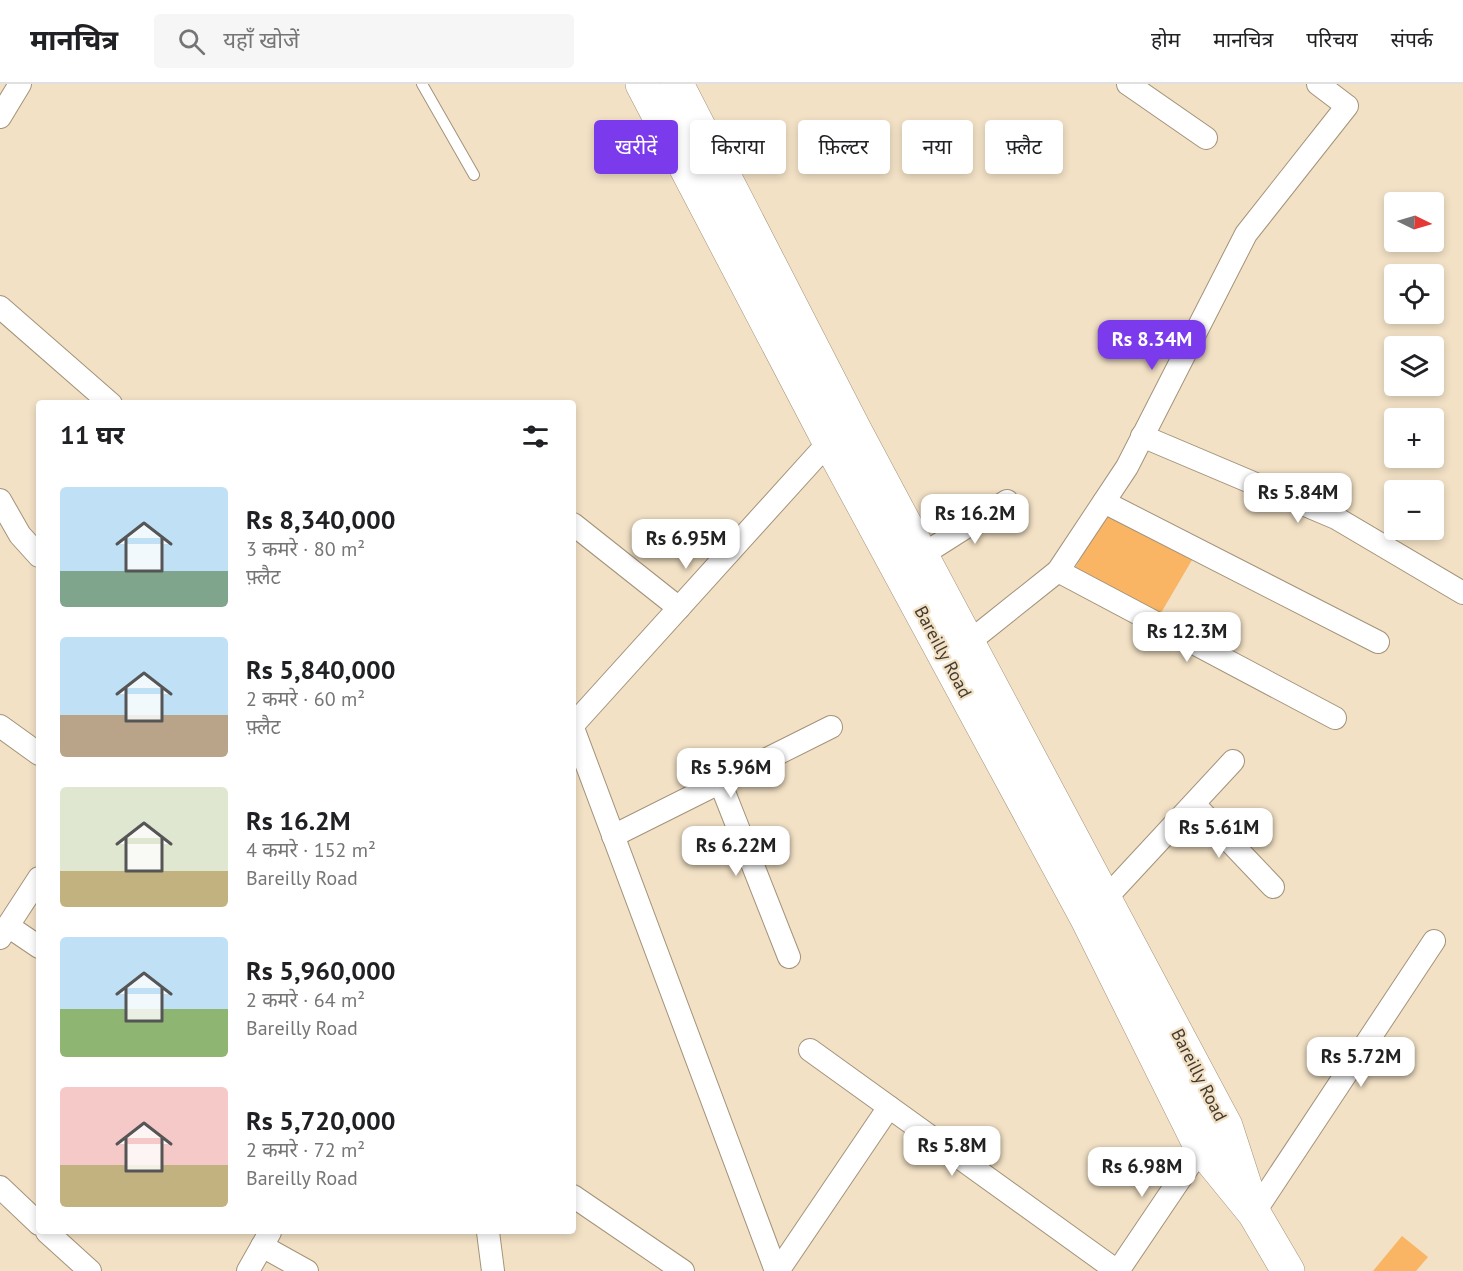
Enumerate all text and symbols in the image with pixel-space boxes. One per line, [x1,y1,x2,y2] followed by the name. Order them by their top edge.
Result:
[154,14,574,68] search box
[30,21,118,58] text: मानचित्र
[175,25,208,58] icon: search
[223,26,299,54] text: यहाँ खोजें
[1151,26,1180,53] text: होम
[1213,26,1273,53] text: मानचित्र
[1306,26,1358,53] text: परिचय
[1391,26,1433,53] text: संपर्क
[594,120,678,174] chip: खरीदें
[690,120,786,174] chip: किराया
[798,120,890,174] chip: फ़िल्टर
[902,120,973,174] chip: नया
[985,120,1063,174] chip: फ़्लैट
[1384,192,1444,252] north arrow
[1384,192,1444,540] map controls
[1384,264,1444,324] button: locate
[1090,320,1214,371] pin: Rs 8.34M
[1112,326,1192,352] text: Rs 8.34M
[1384,336,1444,396] button: layers
[1384,408,1444,468] button: +
[60,418,124,451] text: 11 घर
[519,420,552,453] icon: filters
[1236,473,1360,524] pin: Rs 5.84M
[1258,479,1338,505] text: Rs 5.84M
[1384,480,1444,540] button: −
[913,494,1037,545] pin: Rs 16.2M
[935,500,1015,526] text: Rs 16.2M
[246,503,396,536] text: Rs 8,340,000
[108,511,180,583] icon: home
[624,519,748,570] pin: Rs 6.95M
[646,525,726,551] text: Rs 6.95M
[246,536,365,562] text: 3 कमरे · 80 m²
[246,564,281,590] text: फ़्लैट
[910,602,977,702] street label: Bareilly Road
[1125,612,1249,663] pin: Rs 12.3M
[1147,618,1227,644] text: Rs 12.3M
[246,653,396,686] text: Rs 5,840,000
[108,661,180,733] icon: home
[246,686,365,712] text: 2 कमरे · 60 m²
[246,714,281,740] text: फ़्लैट
[669,748,793,799] pin: Rs 5.96M
[691,754,771,780] text: Rs 5.96M
[246,804,351,837] text: Rs 16.2M
[1157,808,1281,859] pin: Rs 5.61M
[108,811,180,883] icon: home
[1179,814,1259,840] text: Rs 5.61M
[674,826,798,877] pin: Rs 6.22M
[696,832,776,858] text: Rs 6.22M
[246,837,376,863] text: 4 कमरे · 152 m²
[246,865,358,891] text: Bareilly Road
[246,954,396,987] text: Rs 5,960,000
[108,961,180,1033] icon: home
[246,987,365,1013] text: 2 कमरे · 64 m²
[246,1015,358,1041] text: Bareilly Road
[1166,1025,1233,1125] street label: Bareilly Road
[1299,1037,1423,1088] pin: Rs 5.72M
[1321,1043,1401,1069] text: Rs 5.72M
[246,1104,396,1137] text: Rs 5,720,000
[108,1111,180,1183] icon: home
[897,1126,1007,1177] pin: Rs 5.8M
[917,1132,987,1158] text: Rs 5.8M
[246,1137,365,1163] text: 2 कमरे · 72 m²
[1080,1147,1204,1198] pin: Rs 6.98M
[1102,1153,1182,1179] text: Rs 6.98M
[246,1165,358,1191] text: Bareilly Road

